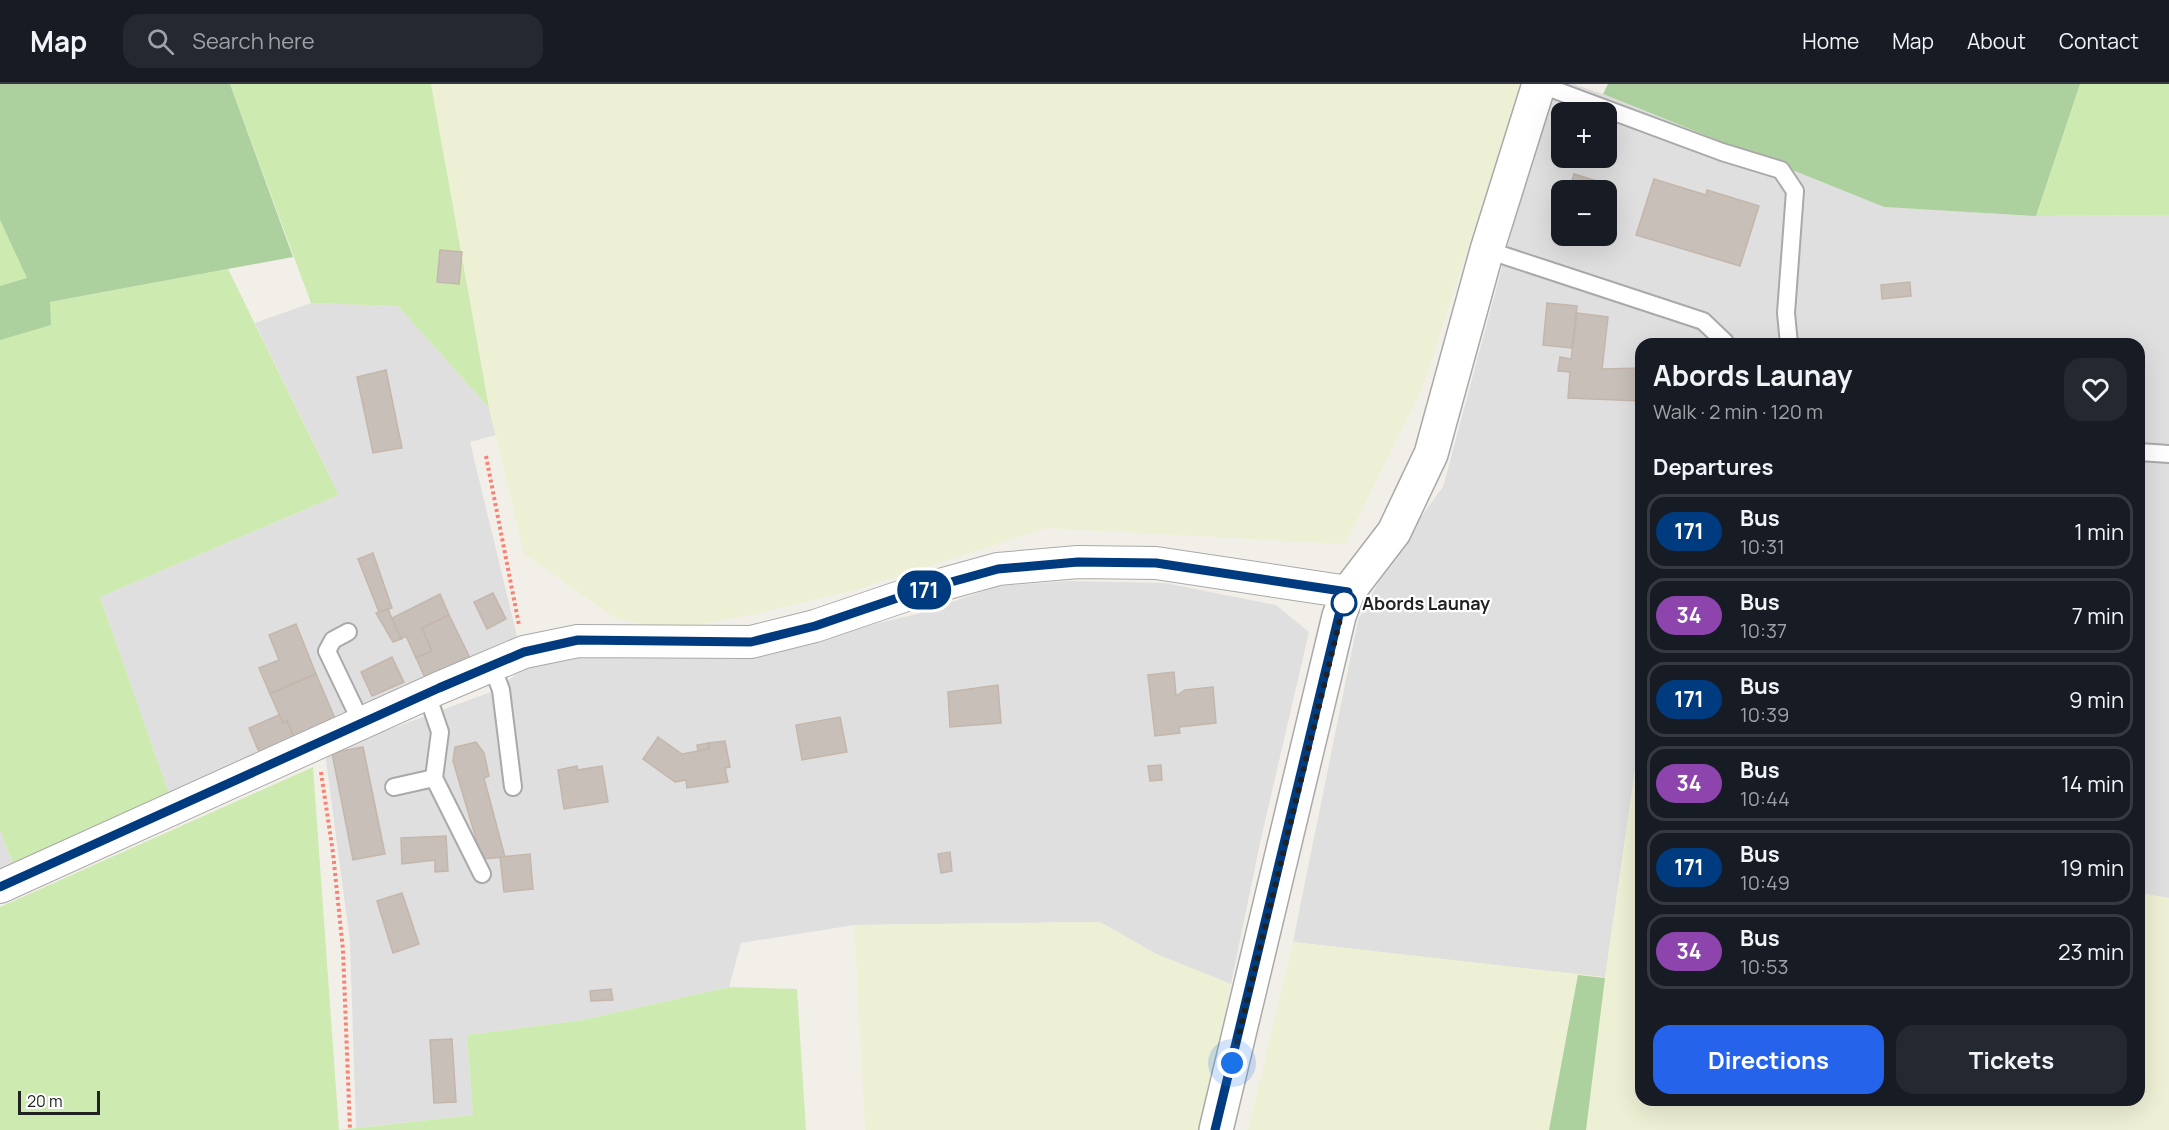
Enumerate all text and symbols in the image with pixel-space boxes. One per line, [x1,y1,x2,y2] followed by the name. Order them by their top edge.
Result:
[123,14,543,68] search box
[30,22,87,60] text: Map
[144,25,177,58] icon: search
[192,26,315,56] text: Search here
[1802,27,1859,55] text: Home
[1892,27,1934,55] text: Map
[1967,27,2026,55] text: About
[2059,27,2139,55] text: Contact
[1551,102,1617,246] map controls
[1551,102,1617,168] button: +
[1551,180,1617,246] button: −
[1653,356,1852,394] text: Abords Launay
[2064,358,2127,421] button: heart
[1653,398,1823,425] text: Walk · 2 min · 120 m
[1653,452,1773,482] text: Departures
[1740,503,1780,533] text: Bus
[1674,517,1704,545] text: 171
[2074,517,2124,547] text: 1 min
[1740,533,1785,560] text: 10:31
[890,570,958,610] line badge: 171
[909,576,939,604] text: 171
[1740,587,1780,617] text: Bus
[1331,590,1357,616] marker: Abords Launay
[1362,591,1490,615] place label: Abords Launay
[1677,601,1702,629] text: 34
[2072,601,2124,631] text: 7 min
[1740,617,1787,644] text: 10:37
[1740,671,1780,701] text: Bus
[1674,685,1704,713] text: 171
[2069,685,2124,715] text: 9 min
[1740,701,1789,728] text: 10:39
[1740,755,1780,785] text: Bus
[1677,769,1702,797] text: 34
[2061,769,2124,799] text: 14 min
[1740,785,1790,812] text: 10:44
[1740,839,1780,869] text: Bus
[1674,853,1704,881] text: 171
[2061,853,2124,883] text: 19 min
[1740,869,1790,896] text: 10:49
[1740,923,1780,953] text: Bus
[1677,937,1702,965] text: 34
[2058,937,2124,967] text: 23 min
[1740,953,1789,980] text: 10:53
[1653,1025,1884,1094] button: Directions
[1896,1025,2127,1094] button: Tickets
[1217,1048,1247,1078] your location
[18,1088,100,1116] scale bar
[27,1090,63,1112] text: 20 m

